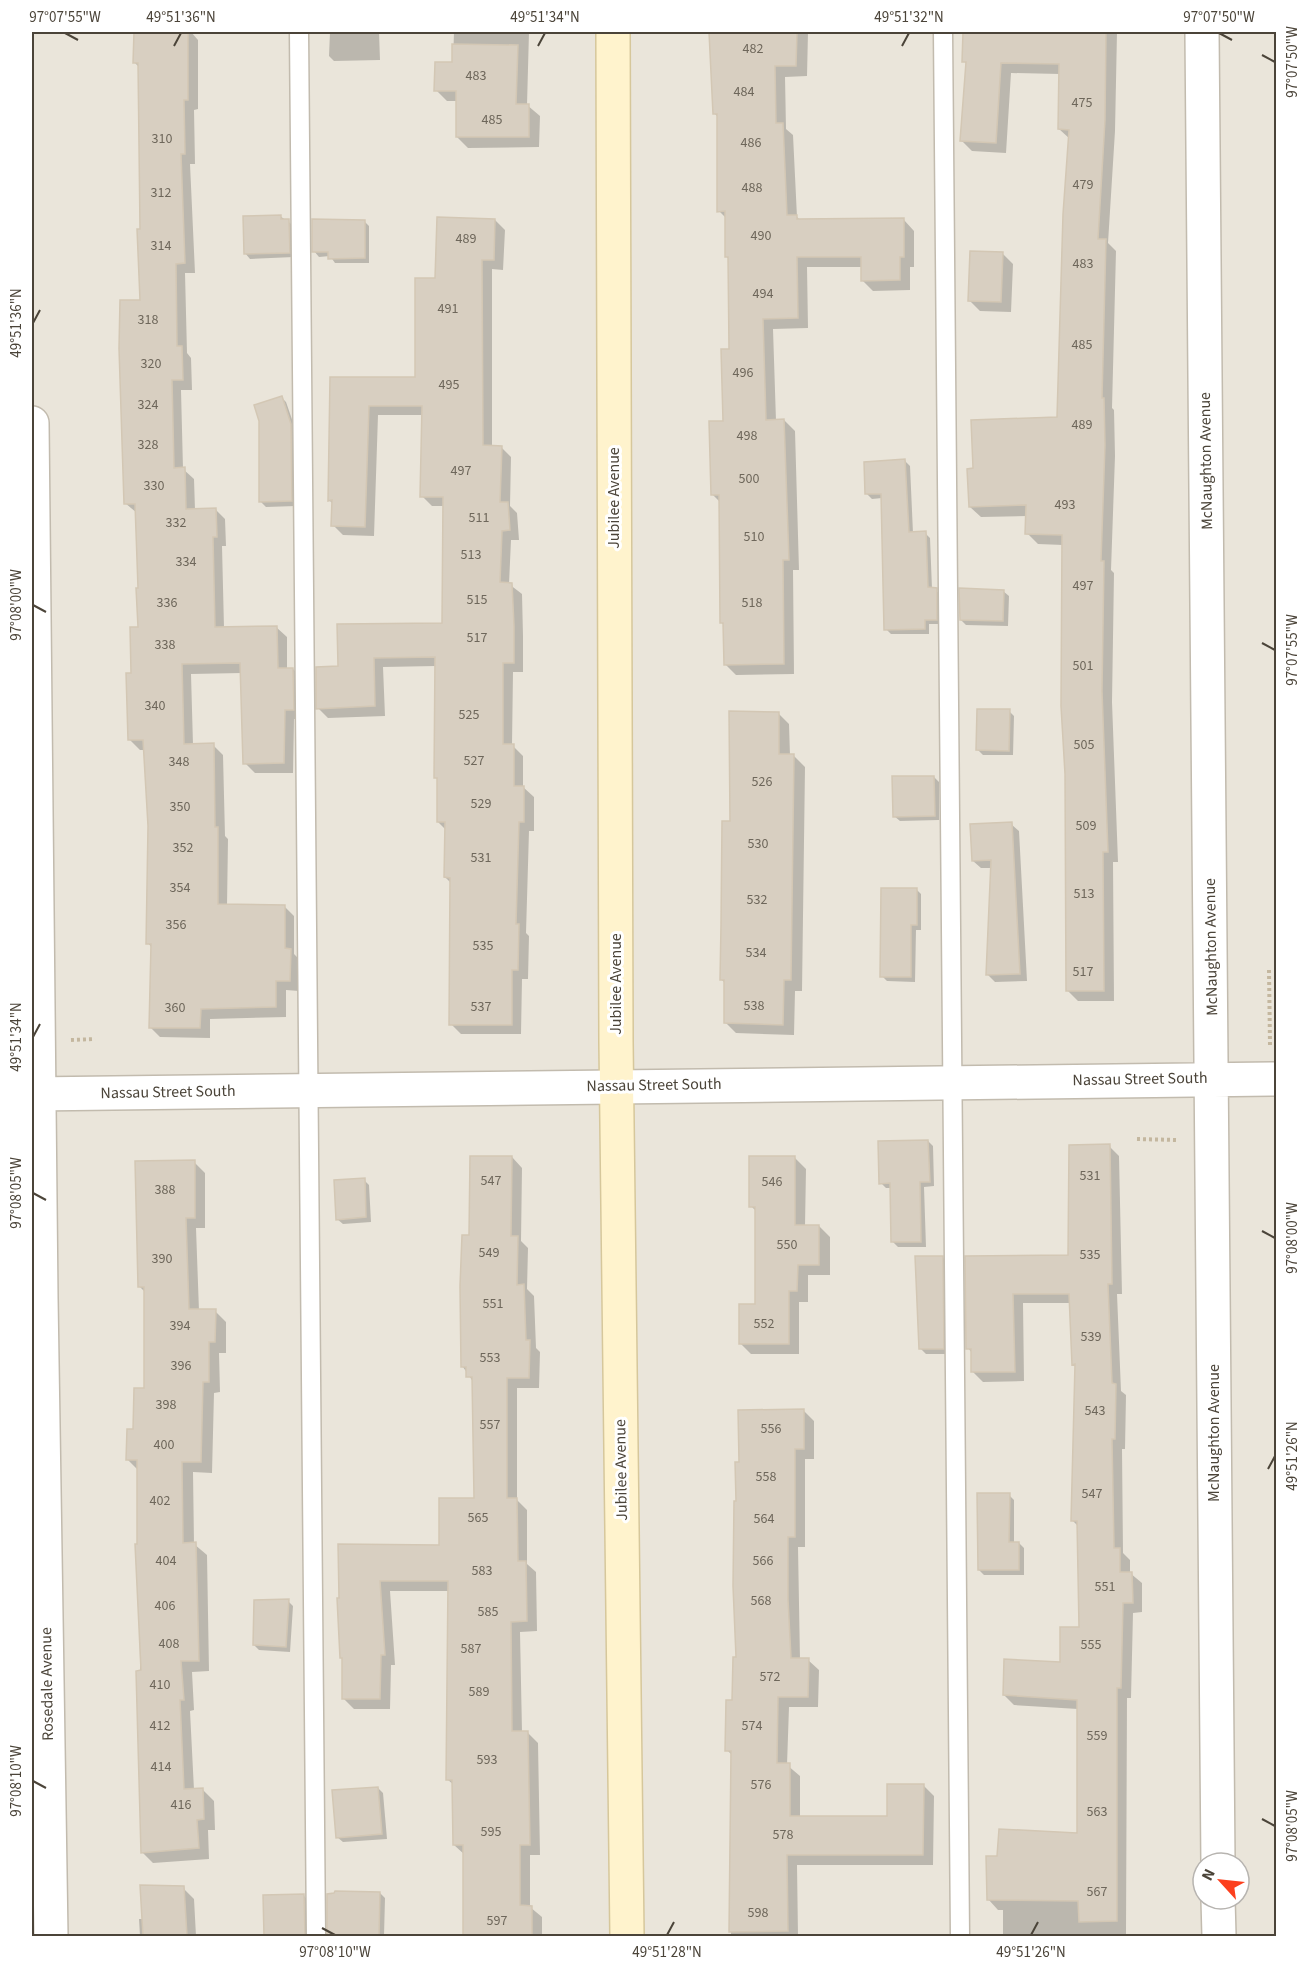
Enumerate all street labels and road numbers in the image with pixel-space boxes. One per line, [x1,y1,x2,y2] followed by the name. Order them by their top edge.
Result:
[1194,392,1218,530] street label: McNaughton Avenue
[603,447,625,549] street label: Jubilee Avenue
[1199,878,1223,1016] street label: McNaughton Avenue
[605,933,627,1035] street label: Jubilee Avenue
[1072,1067,1208,1091] street label: Nassau Street South
[586,1073,722,1097] street label: Nassau Street South
[100,1080,236,1104] street label: Nassau Street South
[1203,1364,1225,1502] street label: McNaughton Avenue
[609,1419,633,1521] street label: Jubilee Avenue
[35,1627,59,1741] street label: Rosedale Avenue

